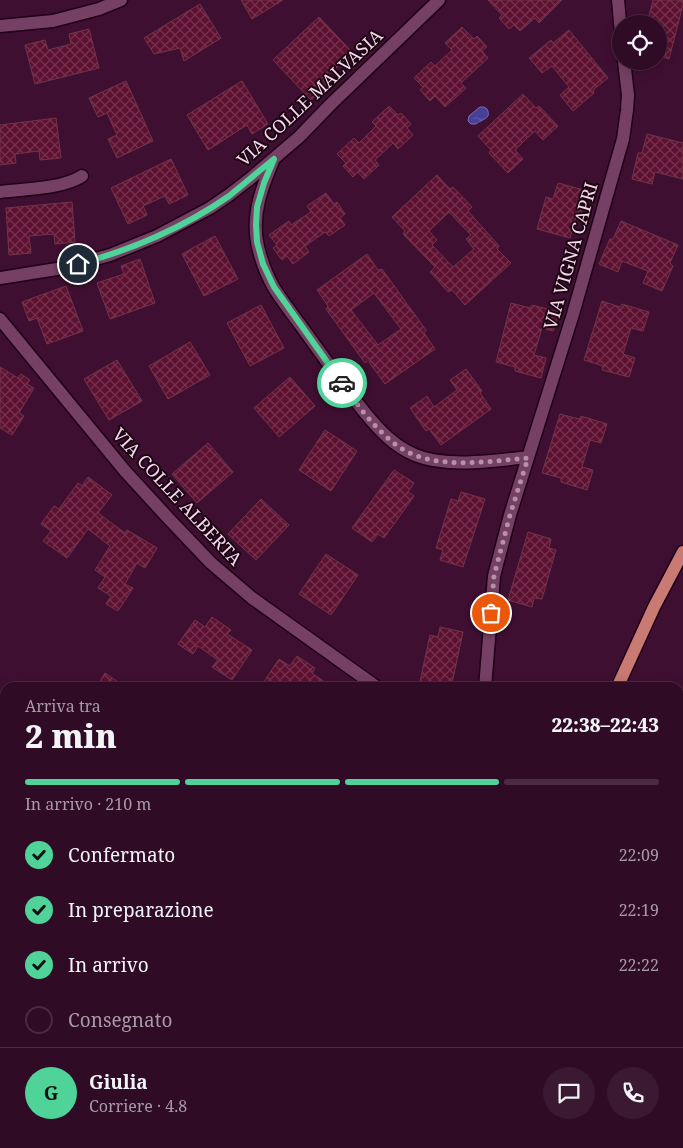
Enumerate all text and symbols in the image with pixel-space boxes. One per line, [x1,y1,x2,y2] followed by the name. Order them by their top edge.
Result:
[612,15,667,70] map controls
[612,15,667,70] button: locate
[231,23,388,171] street label: VIA COLLE MALVASIA
[538,179,603,332] street label: VIA VIGNA CAPRI
[57,243,99,285] pin
[64,250,92,278] icon: home
[317,358,367,408] courier
[328,369,356,397] icon: car
[108,422,248,570] street label: VIA COLLE ALBERTA
[470,592,512,634] pin
[477,599,505,627] icon: bag
[25,695,101,717] text: Arriva tra
[551,712,659,738] text: 22:38–22:43
[25,714,117,757] text: 2 min
[25,793,151,815] text: In arrivo · 210 m
[25,841,53,869] icon: check
[68,842,175,868] text: Confermato
[619,844,659,866] text: 22:09
[25,896,53,924] icon: check
[68,897,214,923] text: In preparazione
[619,899,659,921] text: 22:19
[25,951,53,979] icon: check
[68,952,149,978] text: In arrivo
[619,954,659,976] text: 22:22
[68,1007,172,1033] text: Consegnato
[543,1067,595,1119] button: chat
[607,1067,659,1119] button: phone
[89,1069,148,1095] text: Giulia
[44,1080,58,1106] text: G
[89,1095,187,1117] text: Corriere · 4.8

